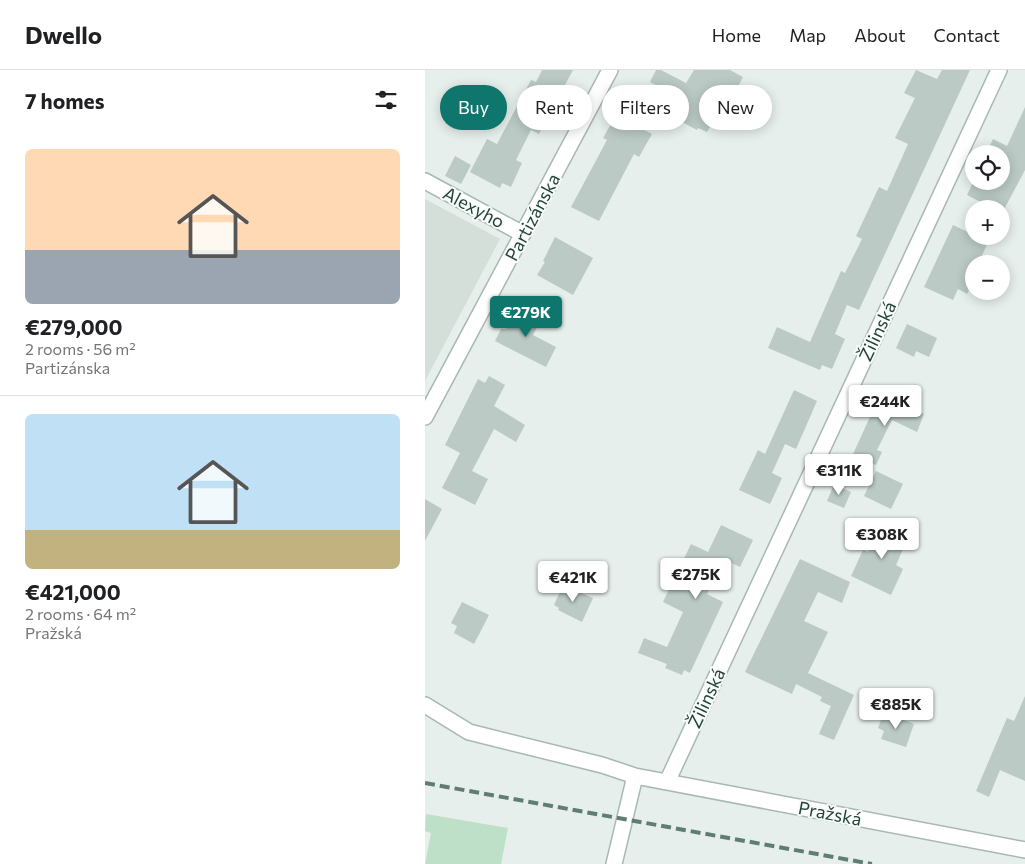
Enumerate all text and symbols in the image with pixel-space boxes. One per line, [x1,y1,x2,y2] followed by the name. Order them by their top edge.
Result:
[25,20,102,49] text: Dwello
[712,24,761,46] text: Home
[789,24,826,46] text: Map
[854,24,906,46] text: About
[934,24,1000,46] text: Contact
[440,85,507,130] chip: Buy
[517,85,592,130] chip: Rent
[602,85,689,130] chip: Filters
[699,85,772,130] chip: New
[372,86,400,114] icon: filters
[25,88,104,113] text: 7 homes
[965,145,1010,300] map controls
[965,145,1010,190] button: locate
[500,170,564,264] street label: Partizánska
[168,181,258,271] icon: home
[439,182,509,232] street label: Alexyho
[965,200,1010,245] button: +
[965,255,1010,300] button: −
[491,296,561,338] pin: €279K
[854,298,900,364] street label: Žilinská
[501,302,551,321] text: €279K
[25,314,123,339] text: €279,000
[25,339,136,358] text: 2 rooms · 56 m²
[25,358,110,377] text: Partizánska
[850,384,920,427] pin: €244K
[860,391,910,410] text: €244K
[168,447,258,537] icon: home
[804,454,874,496] pin: €311K
[816,460,862,479] text: €311K
[847,518,917,560] pin: €308K
[856,524,908,543] text: €308K
[661,558,731,600] pin: €275K
[538,560,608,603] pin: €421K
[671,564,721,583] text: €275K
[549,567,597,586] text: €421K
[25,579,121,604] text: €421,000
[25,604,136,623] text: 2 rooms · 64 m²
[25,623,82,642] text: Pražská
[683,665,729,731] street label: Žilinská
[861,688,931,730] pin: €885K
[870,694,922,713] text: €885K
[797,796,863,830] street label: Pražská

